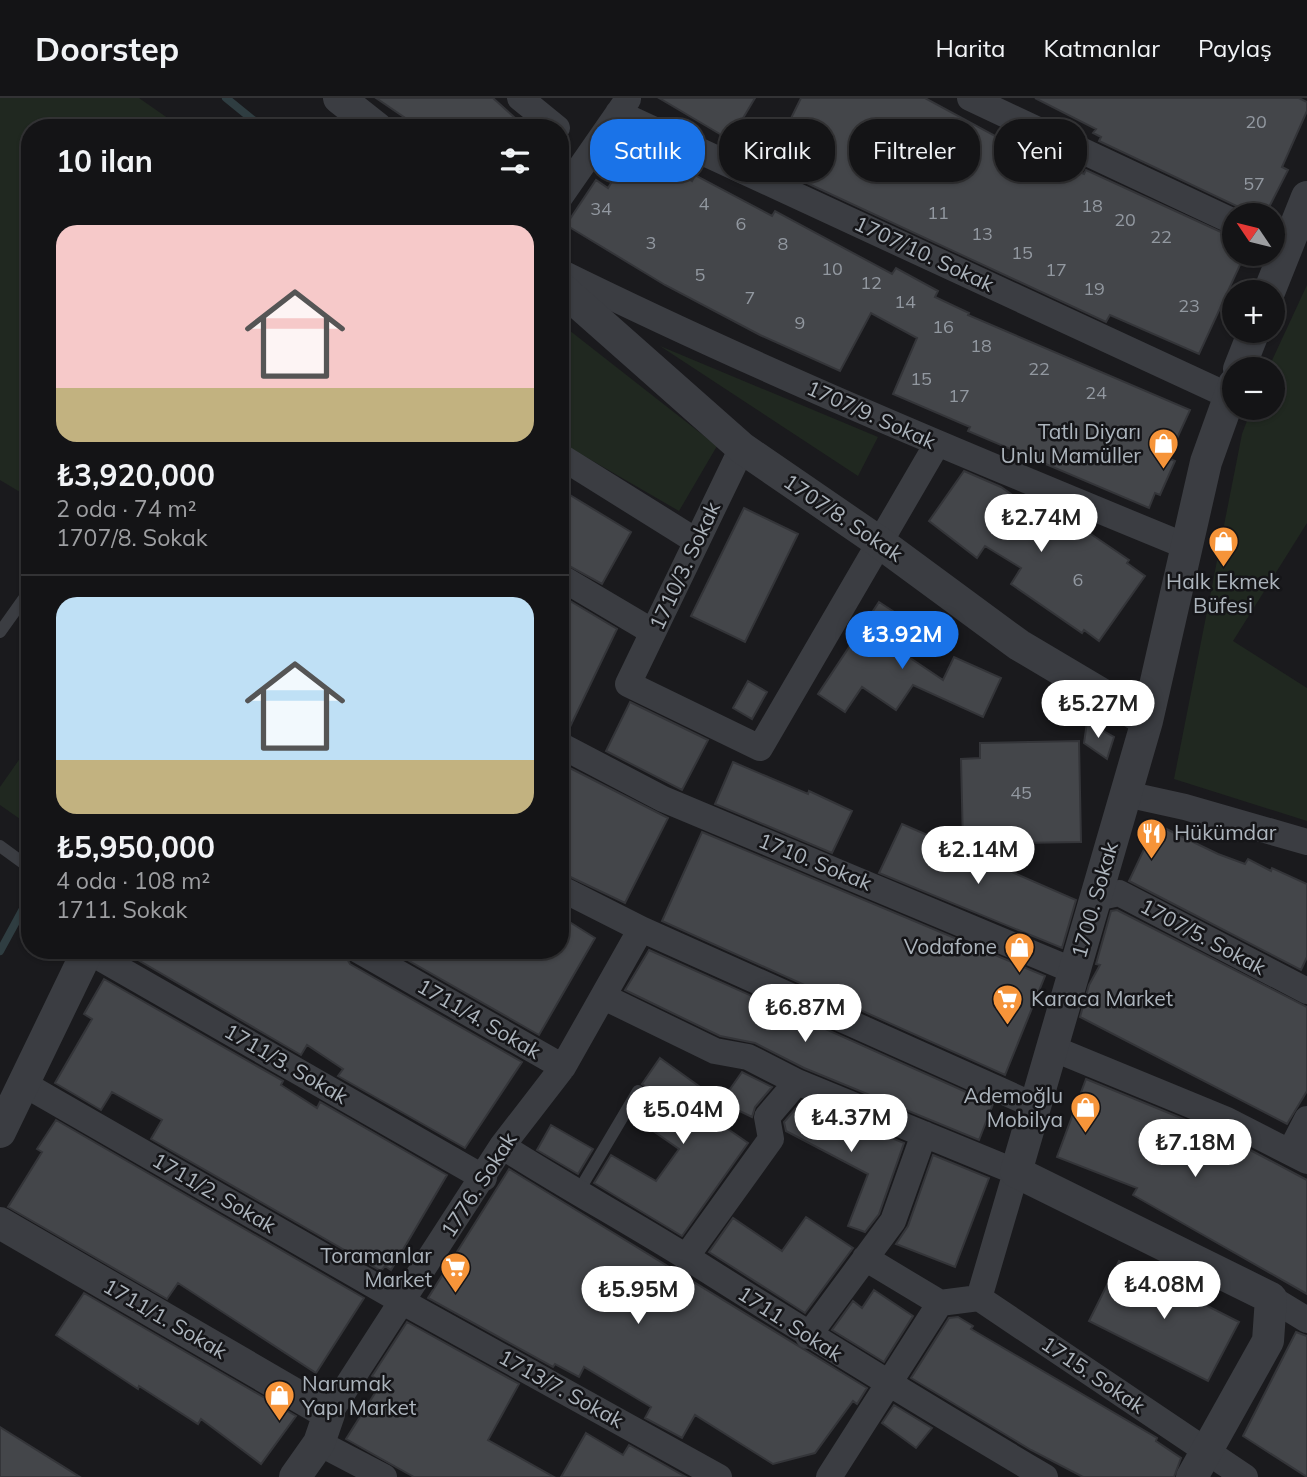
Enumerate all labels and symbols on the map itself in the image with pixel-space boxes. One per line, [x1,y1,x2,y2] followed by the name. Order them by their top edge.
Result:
[1245,110,1267,133] house number: 20
[1243,172,1265,195] house number: 57
[699,192,710,215] house number: 4
[1081,194,1103,217] house number: 18
[590,197,612,220] house number: 34
[927,201,949,224] house number: 11
[1222,203,1284,266] north arrow
[1114,208,1136,231] house number: 20
[850,209,999,297] street label: 1707/10. Sokak
[736,212,746,235] house number: 6
[971,222,993,245] house number: 13
[1150,225,1172,248] house number: 22
[646,231,656,254] house number: 3
[778,232,788,255] house number: 8
[1011,241,1033,264] house number: 15
[821,257,843,280] house number: 10
[1045,258,1067,281] house number: 17
[695,263,706,286] house number: 5
[860,271,882,294] house number: 12
[1083,277,1105,300] house number: 19
[745,286,755,309] house number: 7
[894,290,916,313] house number: 14
[1178,294,1200,317] house number: 23
[795,311,805,334] house number: 9
[932,315,954,338] house number: 16
[970,334,992,357] house number: 18
[1028,357,1050,380] house number: 22
[910,367,932,390] house number: 15
[803,374,940,454] street label: 1707/9. Sokak
[1085,381,1107,404] house number: 24
[948,384,970,407] house number: 17
[1001,418,1141,468] place label: Tatlı Diyarı Unlu Mamüller
[1147,427,1181,471] shop icon: Tatlı Diyarı Unlu Mamüller
[779,468,908,567] street label: 1707/8. Sokak
[984,494,1098,554] pin: ₺2.74M
[643,497,725,634] street label: 1710/3. Sokak
[1206,525,1240,569] shop icon: Halk Ekmek Büfesi
[1073,568,1083,591] house number: 6
[1166,568,1280,618] place label: Halk Ekmek Büfesi
[845,612,959,671] pin: ₺3.92M
[1041,680,1155,740] pin: ₺5.27M
[1010,781,1032,804] house number: 45
[1134,816,1168,860] restaurant icon: Hükümdar
[1174,819,1277,845] place label: Hükümdar
[921,826,1035,886] pin: ₺2.14M
[755,827,876,896] street label: 1710. Sokak
[1065,838,1123,961] street label: 1700. Sokak
[1136,892,1271,980] street label: 1707/5. Sokak
[1003,930,1037,974] shop icon: Vodafone
[904,933,997,959] place label: Vodafone
[413,972,546,1064] street label: 1711/4. Sokak
[991,982,1025,1026] supermarket icon: Karaca Market
[748,984,862,1044] pin: ₺6.87M
[1031,985,1173,1011] place label: Karaca Market
[220,1017,353,1109] street label: 1711/3. Sokak
[963,1082,1063,1132] place label: Ademoğlu Mobilya
[626,1086,740,1146] pin: ₺5.04M
[1069,1091,1103,1135] shop icon: Ademoğlu Mobilya
[794,1094,908,1154] pin: ₺4.37M
[1138,1119,1252,1179] pin: ₺7.18M
[435,1127,522,1242] street label: 1776. Sokak
[148,1146,281,1238] street label: 1711/2. Sokak
[320,1242,432,1292] place label: Toramanlar Market
[438,1251,472,1295] supermarket icon: Toramanlar Market
[1107,1262,1221,1321] pin: ₺4.08M
[581,1266,695,1326] pin: ₺5.95M
[99,1272,232,1364] street label: 1711/1. Sokak
[733,1280,848,1367] street label: 1711. Sokak
[1037,1330,1151,1419] street label: 1715. Sokak
[495,1343,629,1433] street label: 1713/7. Sokak
[301,1370,416,1420] place label: Narumak Yapı Market
[262,1379,296,1423] shop icon: Narumak Yapı Market

